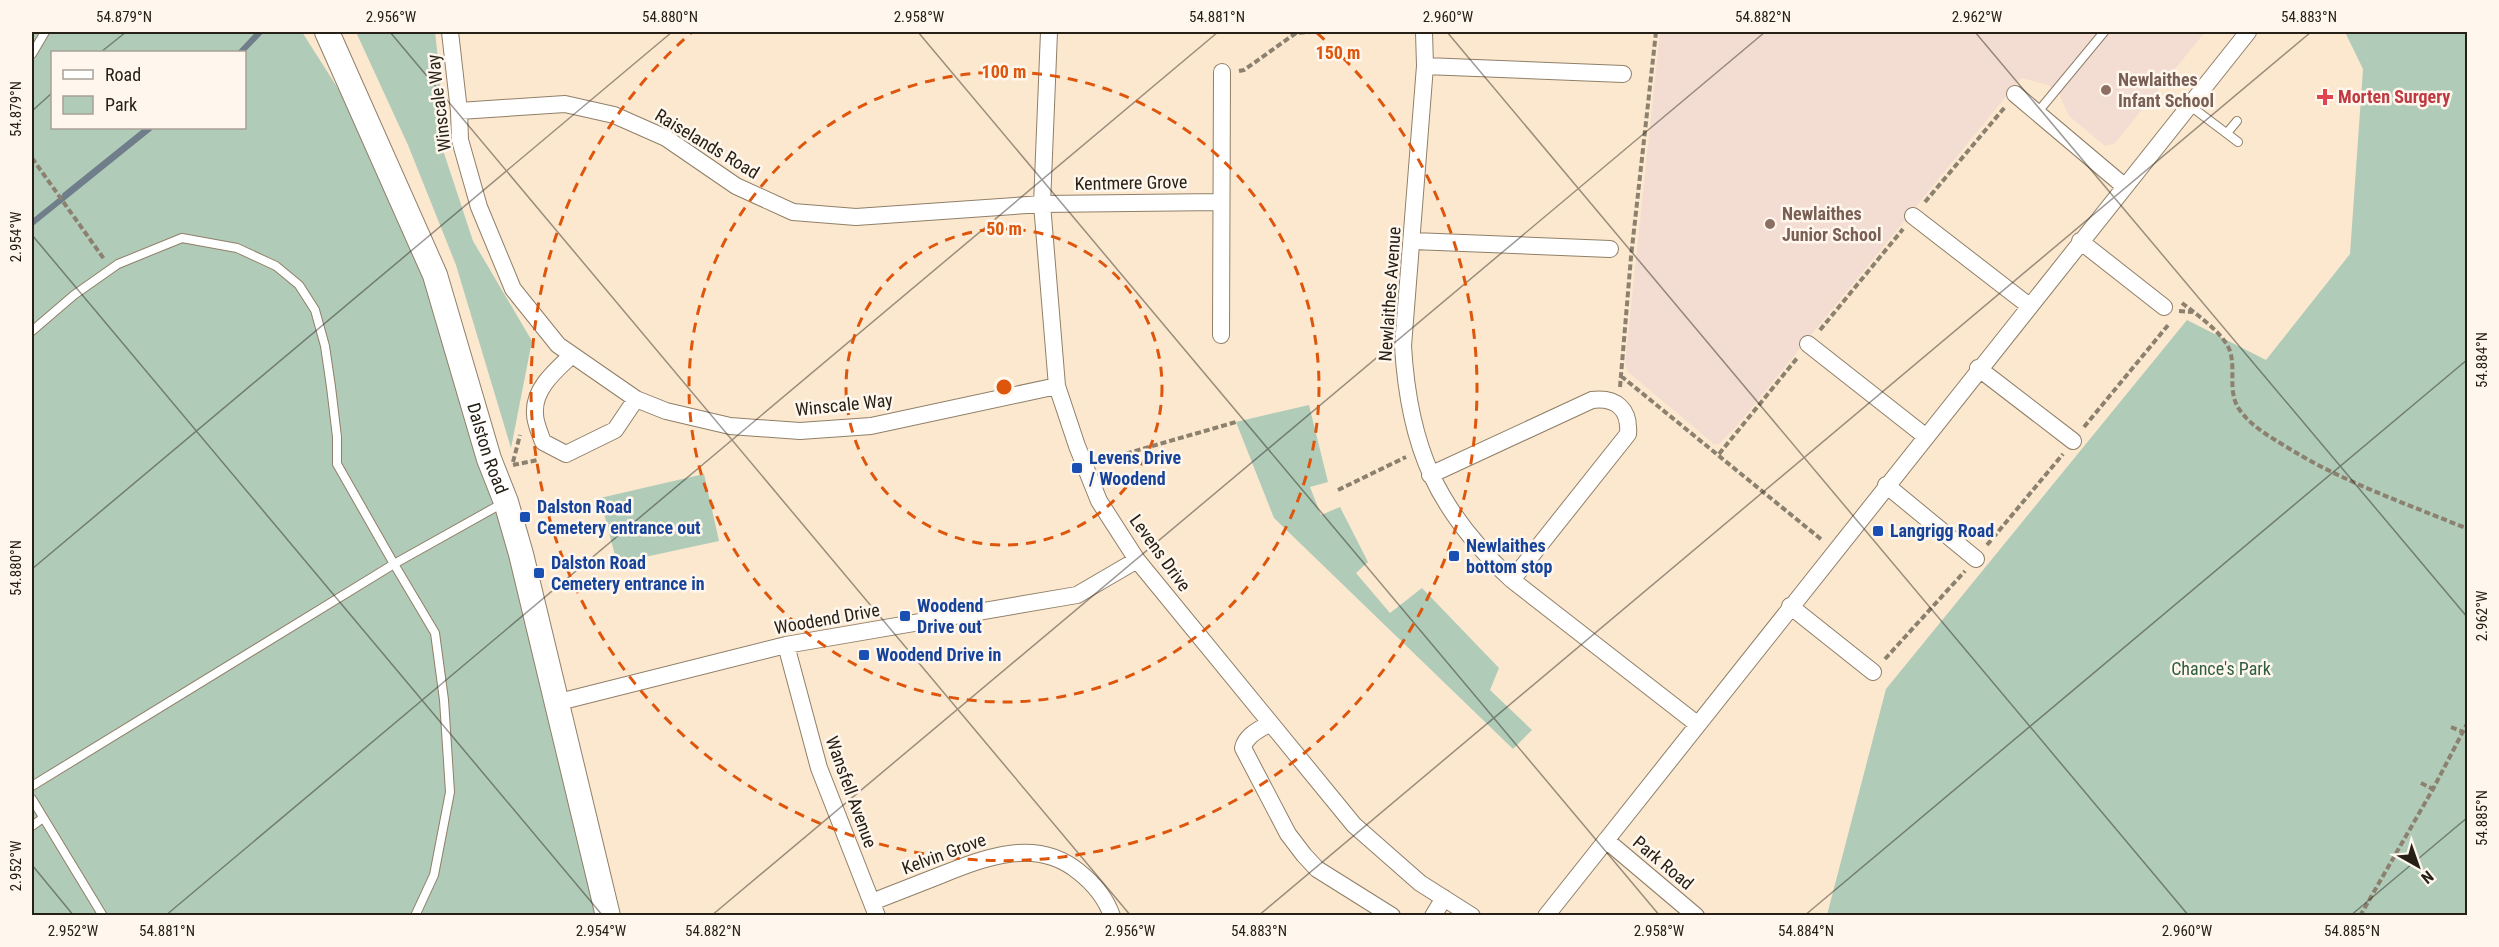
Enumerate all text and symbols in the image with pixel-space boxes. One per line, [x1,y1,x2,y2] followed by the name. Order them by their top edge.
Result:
[96,8,152,26] text: 54.879°N
[366,8,417,26] text: 2.956°W
[642,8,698,26] text: 54.880°N
[894,8,945,26] text: 2.958°W
[1189,8,1245,26] text: 54.881°N
[1423,8,1474,26] text: 2.960°W
[1735,8,1791,26] text: 54.882°N
[1952,8,2003,26] text: 2.962°W
[2281,8,2337,26] text: 54.883°N
[1316,42,1360,63] text: 150 m
[51,51,246,129] legend
[422,53,455,153] street label: Winscale Way
[982,61,1026,82] text: 100 m
[105,64,141,85] text: Road
[2118,69,2214,111] place label: Newlaithes Infant School
[7,81,25,137] text: 54.879°N
[2099,83,2113,97] marker: Newlaithes Infant School
[2338,86,2450,107] place label: Morten Surgery
[2316,88,2334,106] marker: Morten Surgery
[105,94,137,115] text: Park
[651,104,763,183] street label: Raiselands Road
[1074,171,1188,194] street label: Kentmere Grove
[1782,203,1881,245] place label: Newlaithes Junior School
[7,211,25,262] text: 2.954°W
[1763,217,1777,231] marker: Newlaithes Junior School
[986,218,1022,239] text: 50 m
[1374,226,1405,362] street label: Newlaithes Avenue
[2473,332,2491,388] text: 54.884°N
[994,377,1014,397] centre of rings
[794,389,894,420] street label: Winscale Way
[463,400,513,497] street label: Dalston Road
[1088,447,1181,489] place label: Levens Drive / Woodend
[1070,461,1084,475] marker: Levens Drive / Woodend
[537,496,701,538] place label: Dalston Road Cemetery entrance out
[518,510,532,524] marker: Dalston Road Cemetery entrance out
[1125,510,1195,595] street label: Levens Drive
[1890,520,1994,541] place label: Langrigg Road
[1871,524,1885,538] marker: Langrigg Road
[1466,535,1552,577] place label: Newlaithes bottom stop
[7,540,25,596] text: 54.880°N
[1447,549,1461,563] marker: Newlaithes bottom stop
[551,552,705,594] place label: Dalston Road Cemetery entrance in
[532,566,546,580] marker: Dalston Road Cemetery entrance in
[2473,590,2491,641] text: 2.962°W
[917,595,983,637] place label: Woodend Drive out
[773,599,881,638] street label: Woodend Drive
[898,609,912,623] marker: Woodend Drive out
[876,644,1001,665] place label: Woodend Drive in
[857,648,871,662] marker: Woodend Drive in
[2171,658,2271,679] park label: Chance's Park
[822,733,881,850] street label: Wansfell Avenue
[2473,790,2491,846] text: 54.885°N
[899,829,989,878] street label: Kelvin Grove
[1629,831,1698,894] street label: Park Road
[2388,836,2448,896] north arrow
[7,840,25,891] text: 2.952°W
[2417,867,2437,888] text: N
[48,922,99,940] text: 2.952°W
[139,922,195,940] text: 54.881°N
[576,922,627,940] text: 2.954°W
[685,922,741,940] text: 54.882°N
[1105,922,1156,940] text: 2.956°W
[1231,922,1287,940] text: 54.883°N
[1634,922,1685,940] text: 2.958°W
[1778,922,1834,940] text: 54.884°N
[2162,922,2213,940] text: 2.960°W
[2324,922,2380,940] text: 54.885°N

